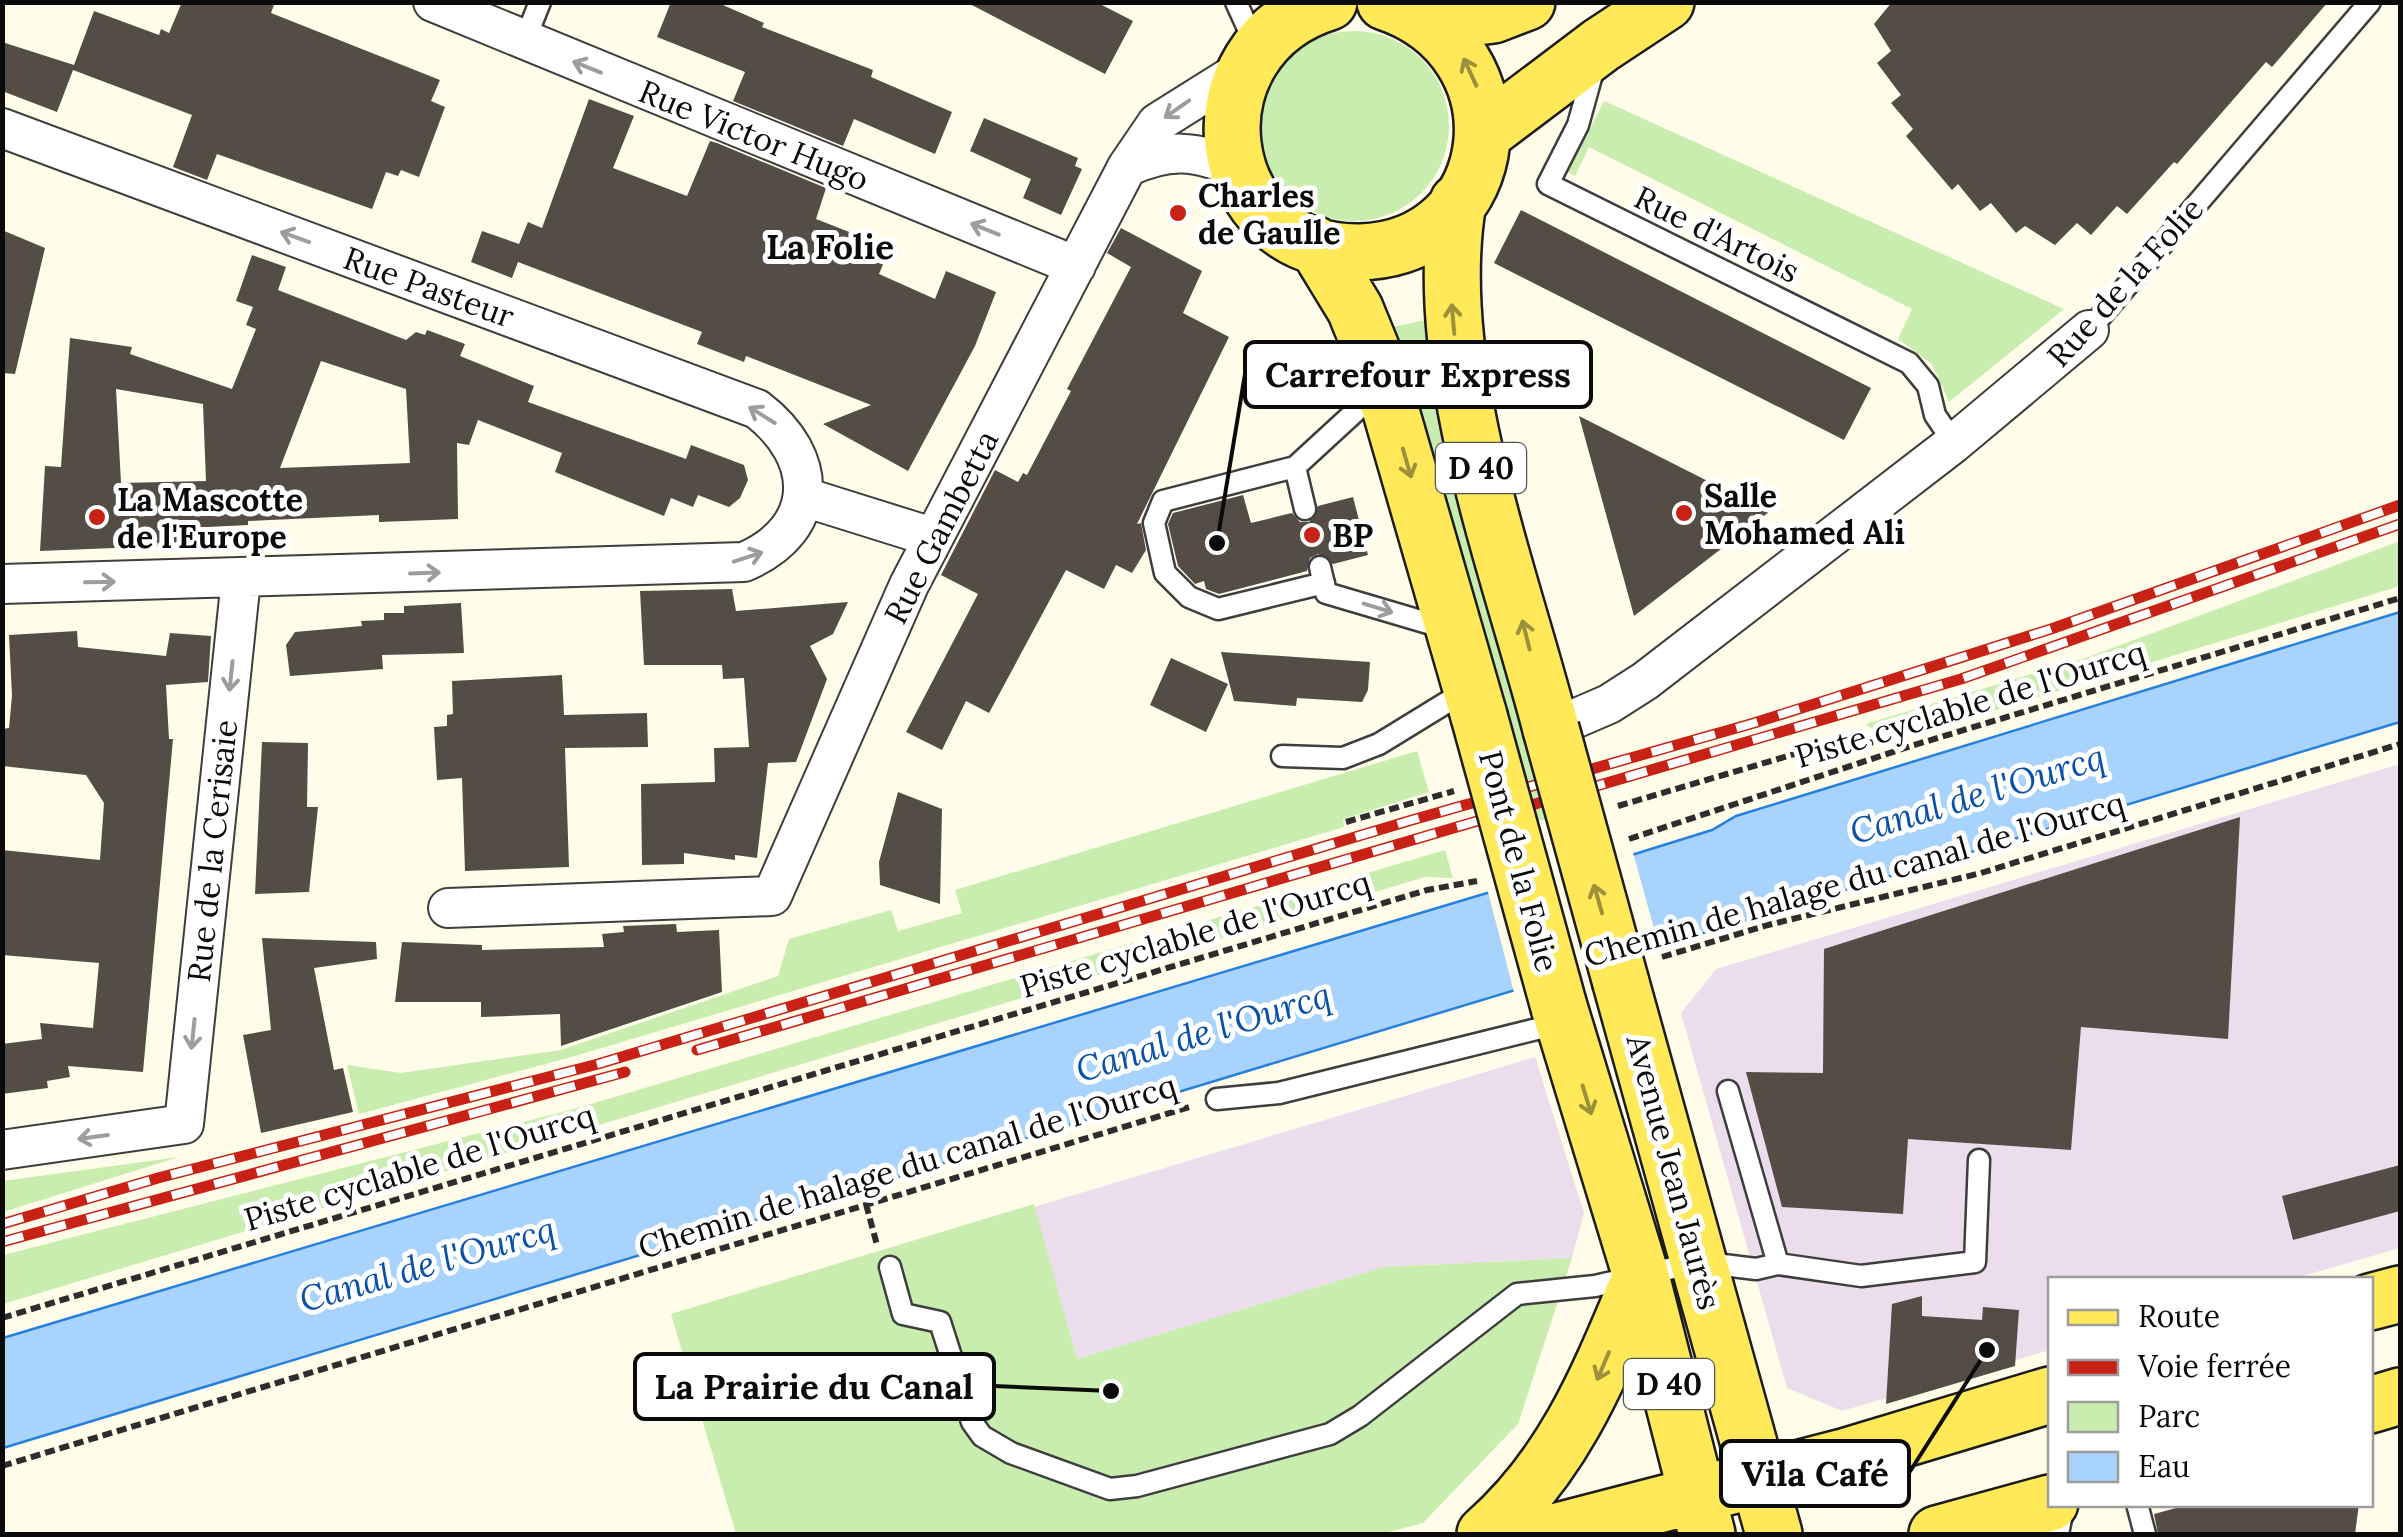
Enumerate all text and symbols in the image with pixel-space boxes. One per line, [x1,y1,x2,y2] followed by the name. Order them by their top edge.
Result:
[572,57,603,75] one-way arrow
[1459,58,1478,88] one-way arrow
[633,70,875,200] street label: Rue Victor Hugo
[1164,98,1192,119] one-way arrow
[1198,175,1341,253] place label: Charles de Gaulle
[1628,177,1806,291] street label: Rue d'Artois
[2038,189,2212,375] street label: Rue de la Folie
[1167,202,1189,224] marker: Charles de Gaulle
[971,219,1001,237] one-way arrow
[766,224,894,269] district label: La Folie
[280,227,311,245] one-way arrow
[338,237,520,337] street label: Rue Pasteur
[1444,303,1463,335] one-way arrow
[1245,342,1591,407] callout: Carrefour Express
[1265,352,1571,397] text: Carrefour Express
[748,405,776,425] one-way arrow
[875,423,1007,631] street label: Rue Gambetta
[1436,443,1526,493] road number: D 40
[1399,446,1417,478] one-way arrow
[1704,475,1905,553] place label: Salle Mohamed Ali
[117,479,303,557] place label: La Mascotte de l'Europe
[1673,502,1695,524] marker: Salle Mohamed Ali
[86,506,108,528] marker: La Mascotte de l'Europe
[1332,515,1373,556] place label: BP
[1301,524,1323,546] marker: BP
[732,547,764,565] one-way arrow
[408,563,440,582] one-way arrow
[83,572,115,591] one-way arrow
[1362,600,1393,618] one-way arrow
[1516,620,1535,651] one-way arrow
[1790,631,2150,777] street label: Piste cyclable de l'Ourcq
[221,659,240,691] one-way arrow
[178,718,246,984] street label: Rue de la Cerisaie
[1844,734,2110,854] water label: Canal de l'Ourcq
[1470,746,1568,976] street label: Pont de la Folie
[1579,782,2129,976] street label: Chemin de halage du canal de l'Ourcq
[1015,861,1375,1007] street label: Piste cyclable de l'Ourcq
[1587,884,1606,915] one-way arrow
[1070,972,1336,1092] water label: Canal de l'Ourcq
[184,1017,203,1049] one-way arrow
[1617,1029,1730,1314] street label: Avenue Jean Jaurès
[633,1064,1181,1268] street label: Chemin de halage du canal de l'Ourcq
[1579,1084,1597,1115] one-way arrow
[239,1094,599,1240] street label: Piste cyclable de l'Ourcq
[78,1129,110,1147] one-way arrow
[294,1206,560,1322] water label: Canal de l'Ourcq
[2048,1277,2373,1507] legend
[2138,1297,2220,1335] text: Route
[2137,1347,2291,1385] text: Voie ferrée
[1593,1350,1611,1381] one-way arrow
[635,1354,994,1419] callout: La Prairie du Canal
[1624,1359,1714,1409] road number: D 40
[654,1364,974,1409] text: La Prairie du Canal
[2138,1397,2200,1435] text: Parc
[1721,1441,1909,1506] callout: Vila Café
[2138,1447,2190,1485] text: Eau
[1741,1451,1889,1496] text: Vila Café

